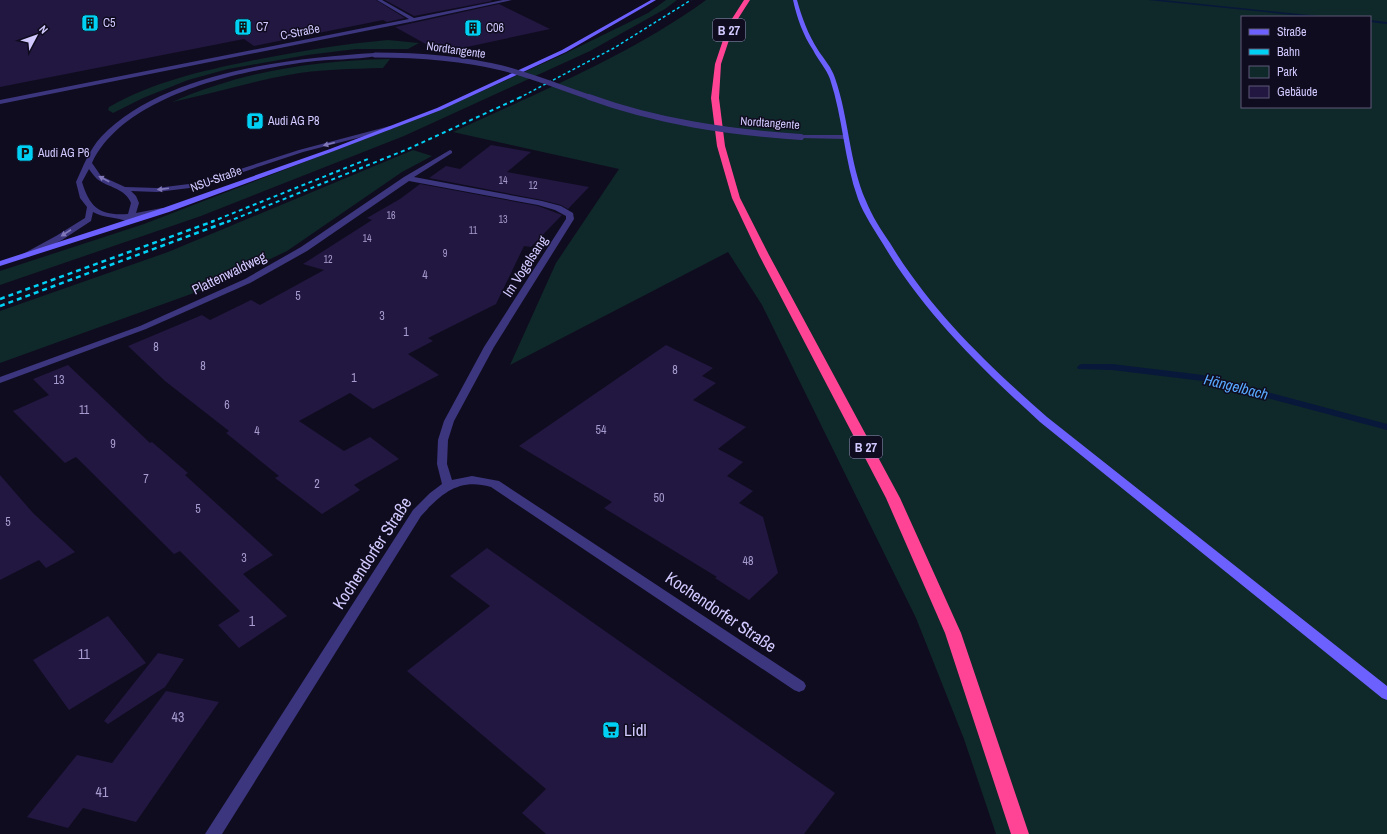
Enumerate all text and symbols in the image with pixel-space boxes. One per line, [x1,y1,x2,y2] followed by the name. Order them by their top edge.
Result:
[80,13,100,33] building icon: C5
[103,15,116,31] place label: C5
[16,16,56,56] north arrow
[1241,16,1371,108] legend
[233,17,253,37] building icon: C7
[463,18,483,38] building icon: C06
[256,19,269,35] place label: C7
[713,19,745,41] road number: B 27
[279,20,321,44] street label: C-Straße
[486,20,504,36] place label: C06
[36,22,51,36] text: N
[1277,24,1307,40] text: Straße
[425,38,487,62] street label: Nordtangente
[1277,44,1300,60] text: Bahn
[1277,64,1297,80] text: Park
[1277,84,1318,100] text: Gebäude
[245,111,265,131] parking icon: Audi AG P8
[267,113,319,129] place label: Audi AG P8
[740,113,800,133] street label: Nordtangente
[322,141,334,147] one-way arrow
[15,143,35,163] parking icon: Audi AG P6
[37,145,89,161] place label: Audi AG P6
[188,162,244,196] street label: NSU-Straße
[498,174,508,187] house number: 14
[98,176,110,182] one-way arrow
[528,179,538,192] house number: 12
[157,186,169,192] one-way arrow
[386,209,396,222] house number: 16
[498,213,508,226] house number: 13
[469,224,478,237] house number: 11
[61,229,72,237] one-way arrow
[499,231,552,300] street label: Im Vogelsang
[362,232,372,245] house number: 14
[189,247,270,299] street label: Plattenwaldweg
[443,247,448,260] house number: 9
[323,253,333,266] house number: 12
[422,267,428,283] house number: 4
[295,288,301,304] house number: 5
[379,308,385,324] house number: 3
[403,324,409,340] house number: 1
[153,339,159,355] house number: 8
[200,358,206,374] house number: 8
[672,362,678,378] house number: 8
[1202,368,1271,405] water label: Hängelbach
[351,370,357,386] house number: 1
[54,372,64,388] house number: 13
[224,397,230,413] house number: 6
[79,402,90,418] house number: 11
[596,422,607,438] house number: 54
[254,423,260,439] house number: 4
[110,436,116,452] house number: 9
[850,436,882,458] road number: B 27
[143,471,149,487] house number: 7
[314,476,320,492] house number: 2
[654,490,664,506] house number: 50
[327,492,417,613] street label: Kochendorfer Straße
[195,501,201,517] house number: 5
[5,514,11,530] house number: 5
[241,550,247,566] house number: 3
[743,553,753,569] house number: 48
[661,566,782,657] street label: Kochendorfer Straße
[249,612,256,630] house number: 1
[78,645,91,663] house number: 11
[172,708,184,726] house number: 43
[624,718,646,741] place label: Lidl
[601,720,621,740] supermarket icon: Lidl
[96,783,109,801] house number: 41

